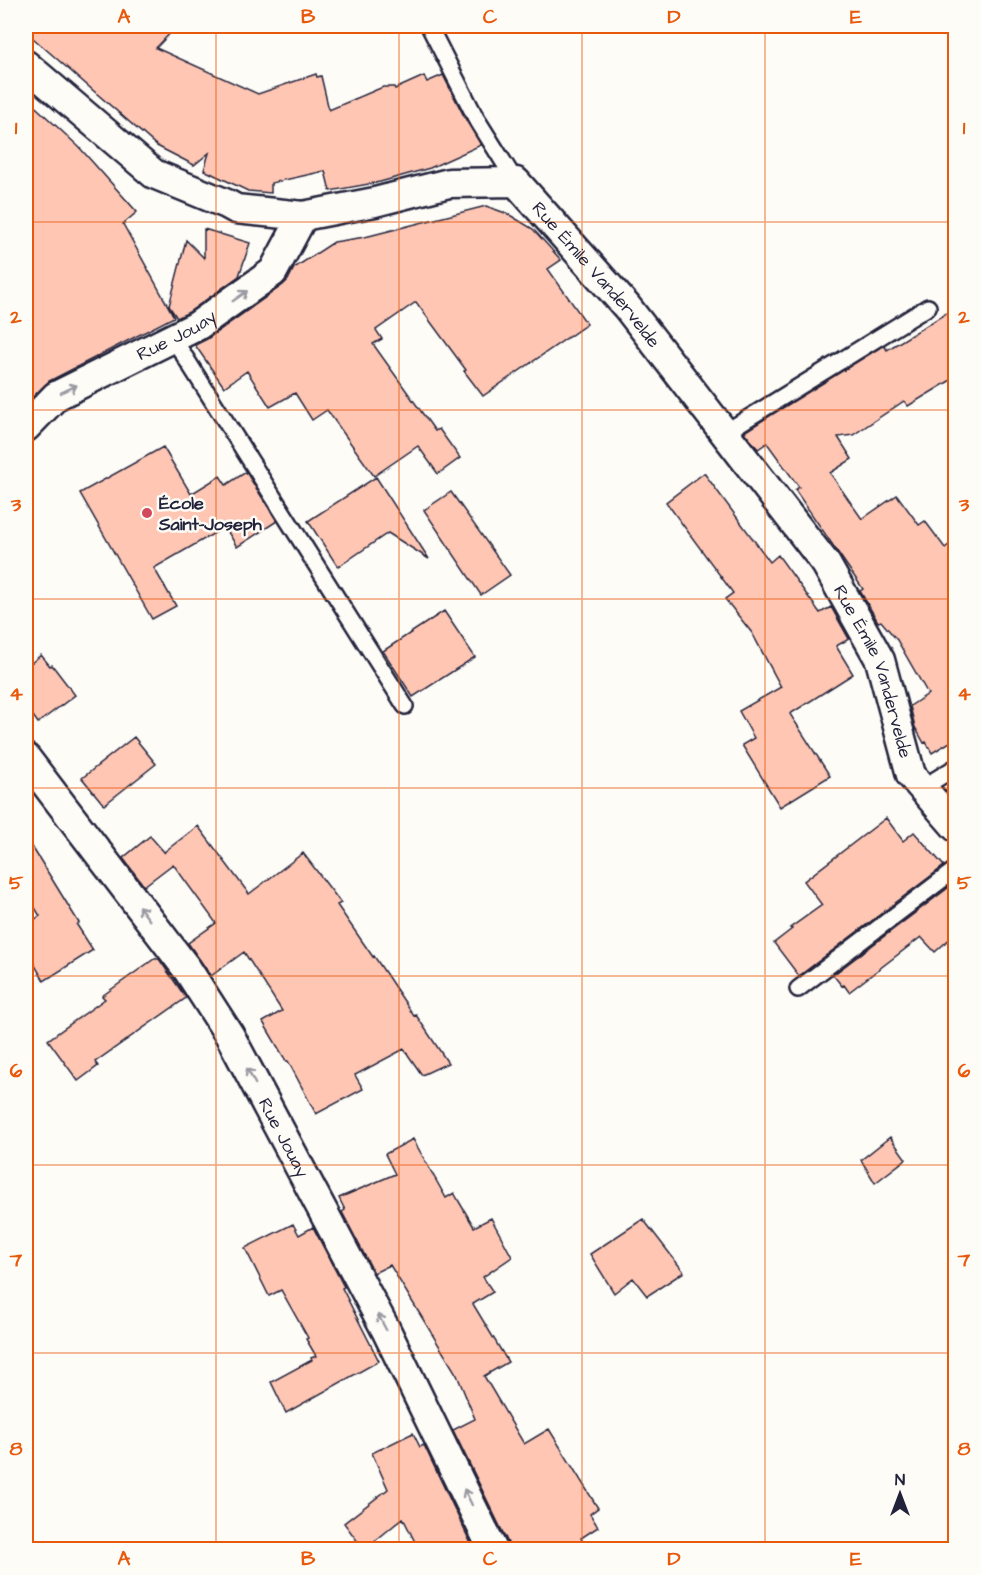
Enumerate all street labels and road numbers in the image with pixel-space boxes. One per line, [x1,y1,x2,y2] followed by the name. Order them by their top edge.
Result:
[526,196,666,353] street label: Rue Émile Vandervelde
[133,304,222,367] street label: Rue Jouay
[827,580,918,761] street label: Rue Émile Vandervelde
[252,1094,315,1183] street label: Rue Jouay

